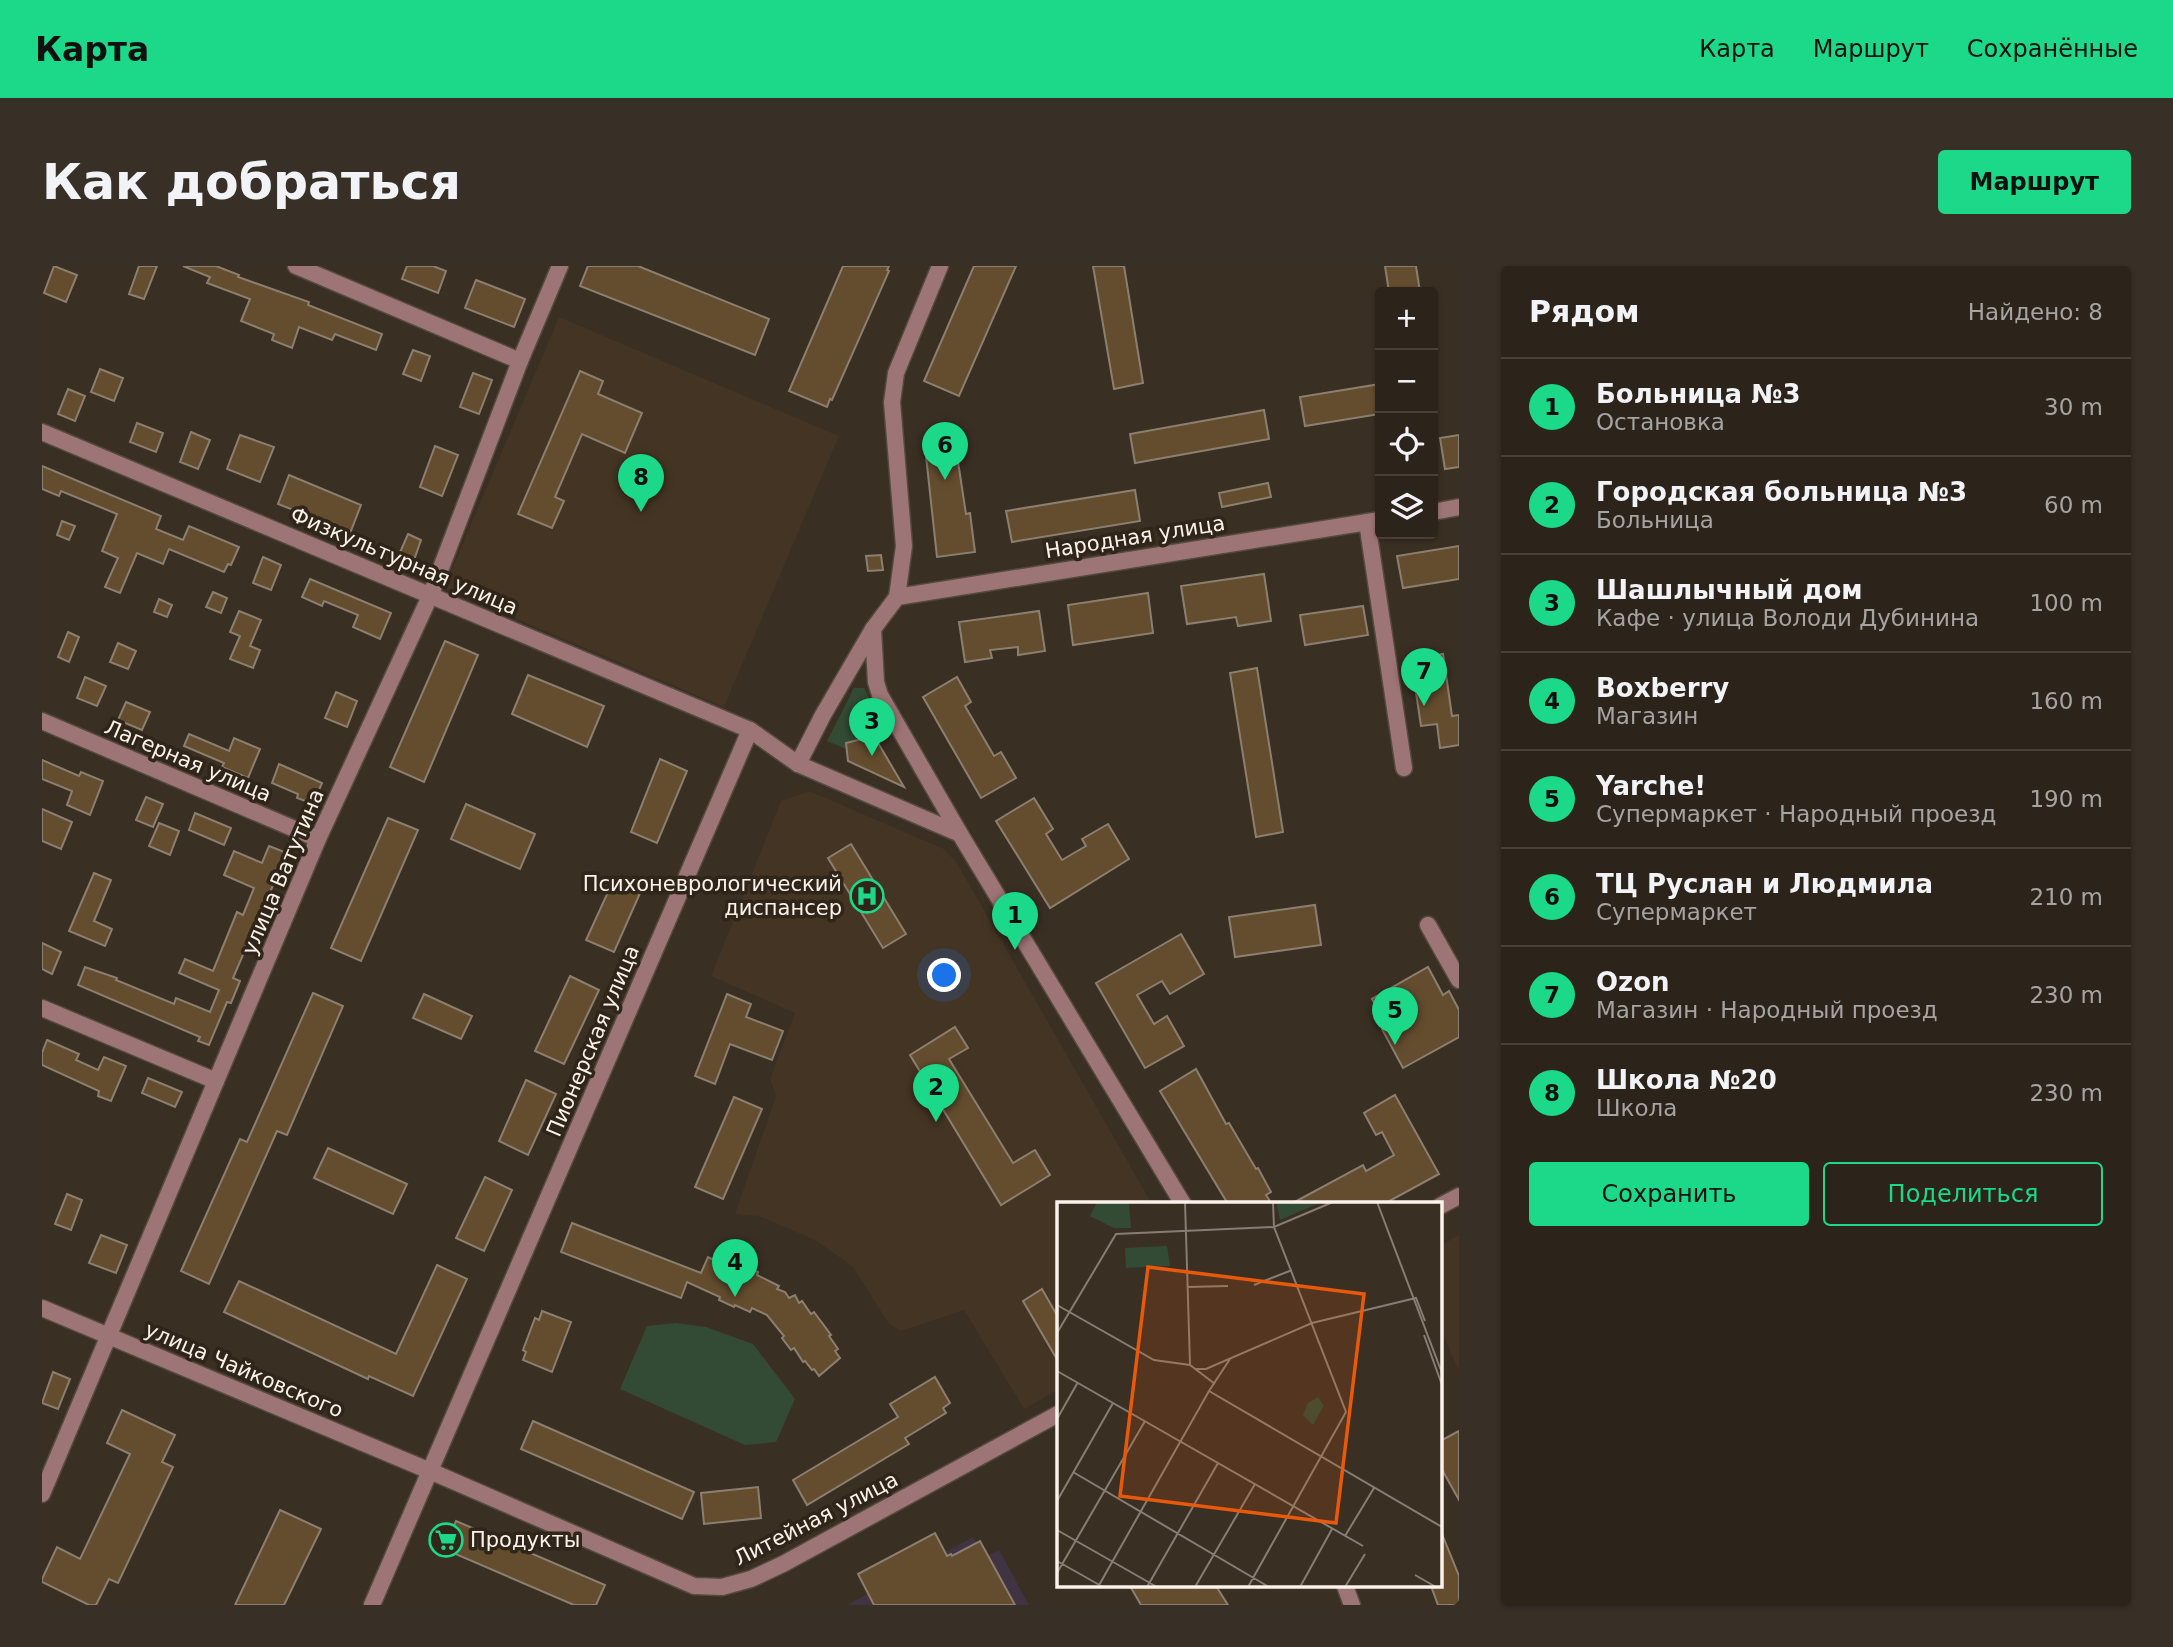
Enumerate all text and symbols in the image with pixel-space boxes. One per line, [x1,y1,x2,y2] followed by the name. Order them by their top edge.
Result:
[35,30,149,69] text: Карта
[1699,35,1775,63] text: Карта
[1813,35,1929,63] text: Маршрут
[1967,35,2138,63] text: Сохранённые
[1938,150,2131,214] button: Маршрут
[42,154,461,211] text: Как добраться
[1375,287,1438,539] map controls
[1375,287,1438,350] button: +
[1529,294,1640,329] text: Рядом
[1968,299,2103,325] text: Найдено: 8
[1375,350,1438,413] button: −
[1596,379,1801,409] text: Больница №3
[1544,394,1560,420] text: 1
[2044,394,2103,420] text: 30 m
[1596,409,1725,435] text: Остановка
[1375,413,1438,476] button: locate
[922,422,968,480] pin: 6
[618,454,664,512] pin: 8
[1375,476,1438,539] button: layers
[1596,477,1967,507] text: Городская больница №3
[1544,492,1560,518] text: 2
[2044,492,2103,518] text: 60 m
[287,502,521,620] street label: Физкультурная улица
[1596,507,1714,533] text: Больница
[1043,511,1227,563] street label: Народная улица
[1596,575,1863,605] text: Шашлычный дом
[1544,590,1560,616] text: 3
[2029,590,2103,616] text: 100 m
[1596,605,1979,631] text: Кафе · улица Володи Дубинина
[1401,648,1447,706] pin: 7
[1596,673,1729,703] text: Boxberry
[1544,688,1560,714] text: 4
[2029,688,2103,714] text: 160 m
[849,698,895,756] pin: 3
[1596,703,1698,729] text: Магазин
[101,715,275,807] street label: Лагерная улица
[1596,771,1706,801] text: Yarche!
[237,785,329,959] street label: улица Ватутина
[1544,786,1560,812] text: 5
[2029,786,2103,812] text: 190 m
[1596,801,1996,827] text: Супермаркет · Народный проезд
[1596,869,1933,899] text: ТЦ Руслан и Людмила
[583,872,842,920] place label: Психоневрологический диспансер
[848,877,886,915] hospital icon: Психоневрологический диспансер
[1544,884,1560,910] text: 6
[2029,884,2103,910] text: 210 m
[992,892,1038,950] pin: 1
[1596,899,1757,925] text: Супермаркет
[542,942,644,1140] street label: Пионерская улица
[927,958,961,992] your location
[1596,967,1670,997] text: Ozon
[1544,982,1560,1008] text: 7
[2029,982,2103,1008] text: 230 m
[1372,987,1418,1045] pin: 5
[1596,997,1938,1023] text: Магазин · Народный проезд
[913,1064,959,1122] pin: 2
[1596,1065,1777,1095] text: Школа №20
[1544,1080,1560,1106] text: 8
[2029,1080,2103,1106] text: 230 m
[1596,1095,1677,1121] text: Школа
[1529,1162,1809,1226] button: Сохранить
[1823,1162,2103,1226] button: Поделиться
[1057,1202,1442,1588] inset map
[712,1239,758,1297] pin: 4
[141,1317,347,1423] street label: улица Чайковского
[730,1467,902,1571] street label: Литейная улица
[427,1521,465,1559] supermarket icon: Продукты
[470,1528,580,1552] place label: Продукты

